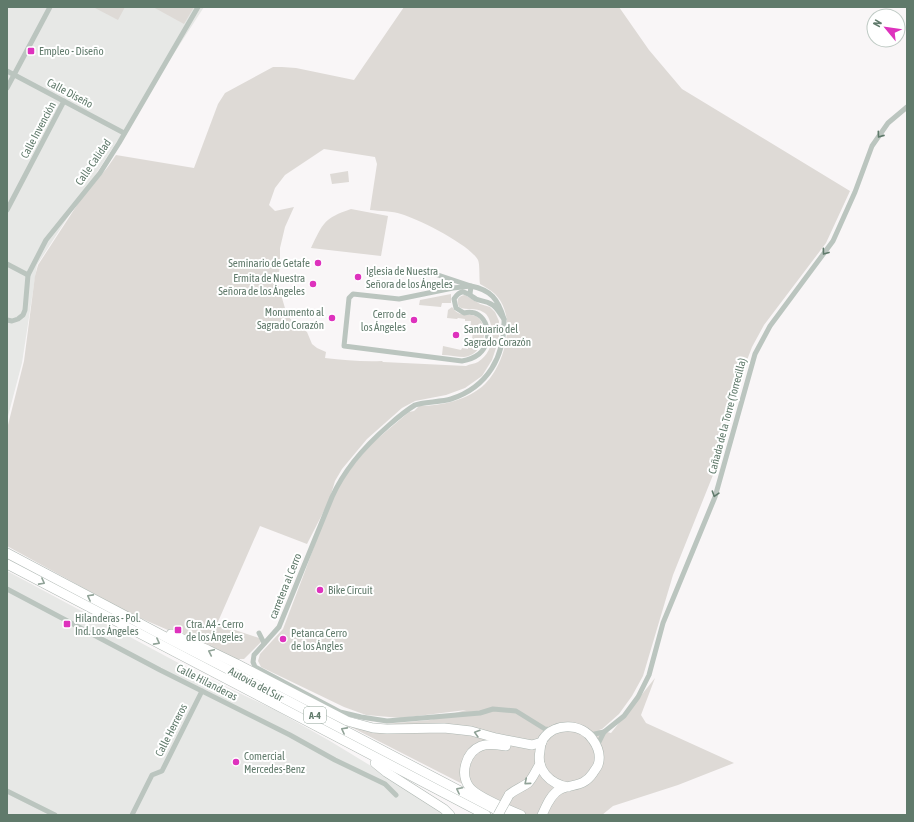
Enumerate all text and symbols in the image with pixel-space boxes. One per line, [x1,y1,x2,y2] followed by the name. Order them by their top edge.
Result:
[866,8,906,48] north arrow
[870,17,884,29] text: N
[39,45,104,57] place label: Empleo - Diseño
[26,46,36,56] marker: Empleo - Diseño
[45,76,95,110] street label: Calle Diseño
[18,100,58,160] street label: Calle Invención
[878,130,885,137] one-way arrow
[73,137,113,187] street label: Calle Calidad
[823,247,830,254] one-way arrow
[228,257,310,269] place label: Seminario de Getafe
[313,258,323,268] marker: Seminario de Getafe
[366,265,453,290] place label: Iglesia de Nuestra Señora de los Ángeles
[218,272,305,297] place label: Ermita de Nuestra Señora de los Ángeles
[353,272,363,282] marker: Iglesia de Nuestra Señora de los Ángeles
[308,279,318,289] marker: Ermita de Nuestra Señora de los Ángeles
[257,306,324,331] place label: Monumento al Sagrado Corazón
[361,308,406,333] place label: Cerro de los Ángeles
[327,313,337,323] marker: Monumento al Sagrado Corazón
[409,315,419,325] marker: Cerro de los Ángeles
[464,323,531,348] place label: Santuario del Sagrado Corazón
[451,330,461,340] marker: Santuario del Sagrado Corazón
[706,356,748,475] street label: Cañada de la Torre (Torrecilla)
[712,491,720,498] one-way arrow
[266,552,304,620] street label: carretera al Cerro
[37,577,45,585] one-way arrow
[328,584,373,596] place label: Bike Circuit
[315,585,325,595] marker: Bike Circuit
[86,594,94,602] one-way arrow
[75,612,141,637] place label: Hilanderas - Pol. Ind. Los Ángeles
[186,618,244,643] place label: Ctra. A4 - Cerro de los Ángeles
[62,619,72,629] marker: Hilanderas - Pol. Ind. Los Ángeles
[173,625,183,635] marker: Ctra. A4 - Cerro de los Ángeles
[291,627,347,652] place label: Petanca Cerro de los Ángles
[278,634,288,644] marker: Petanca Cerro de los Ángles
[153,637,160,645] one-way arrow
[208,649,216,657] one-way arrow
[175,661,240,703] street label: Calle Hilanderas
[227,665,286,704] street label: Autovía del Sur
[153,702,189,758] street label: Calle Herreros
[304,707,326,723] road number: A-4
[340,727,348,735] one-way arrow
[474,729,481,738] one-way arrow
[244,750,305,775] place label: Comercial Mercedes-Benz
[231,757,241,767] marker: Comercial Mercedes-Benz
[524,777,532,784] one-way arrow
[455,788,463,795] one-way arrow

